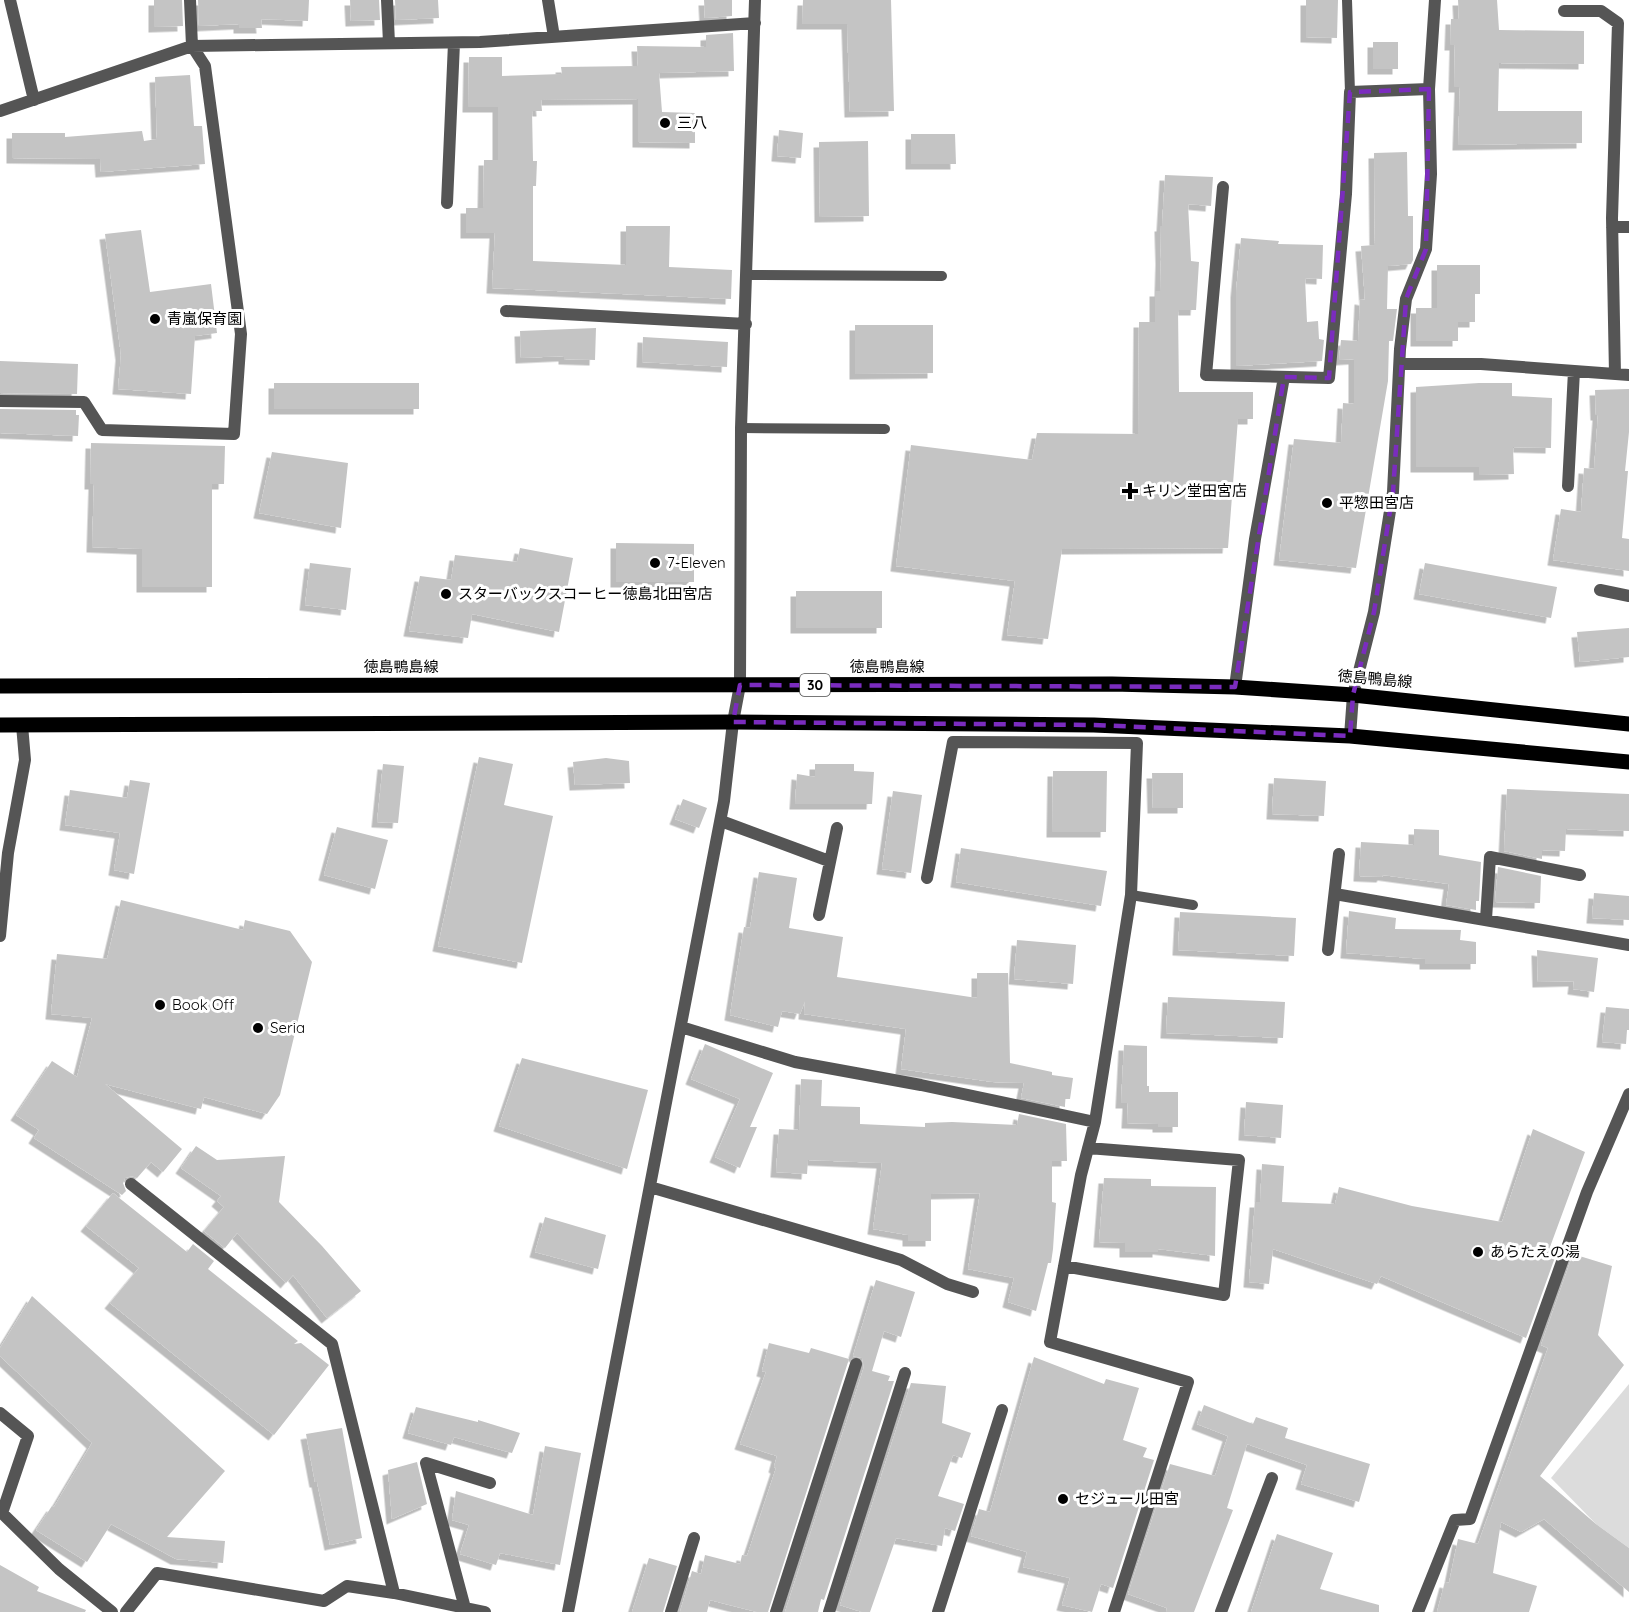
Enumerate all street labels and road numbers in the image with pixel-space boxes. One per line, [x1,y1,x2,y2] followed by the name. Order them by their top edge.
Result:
[363,657,439,676] street label: 徳島鴨島線
[849,657,925,676] street label: 徳島鴨島線
[1337,666,1413,691] street label: 徳島鴨島線
[800,674,830,696] road number: 30

